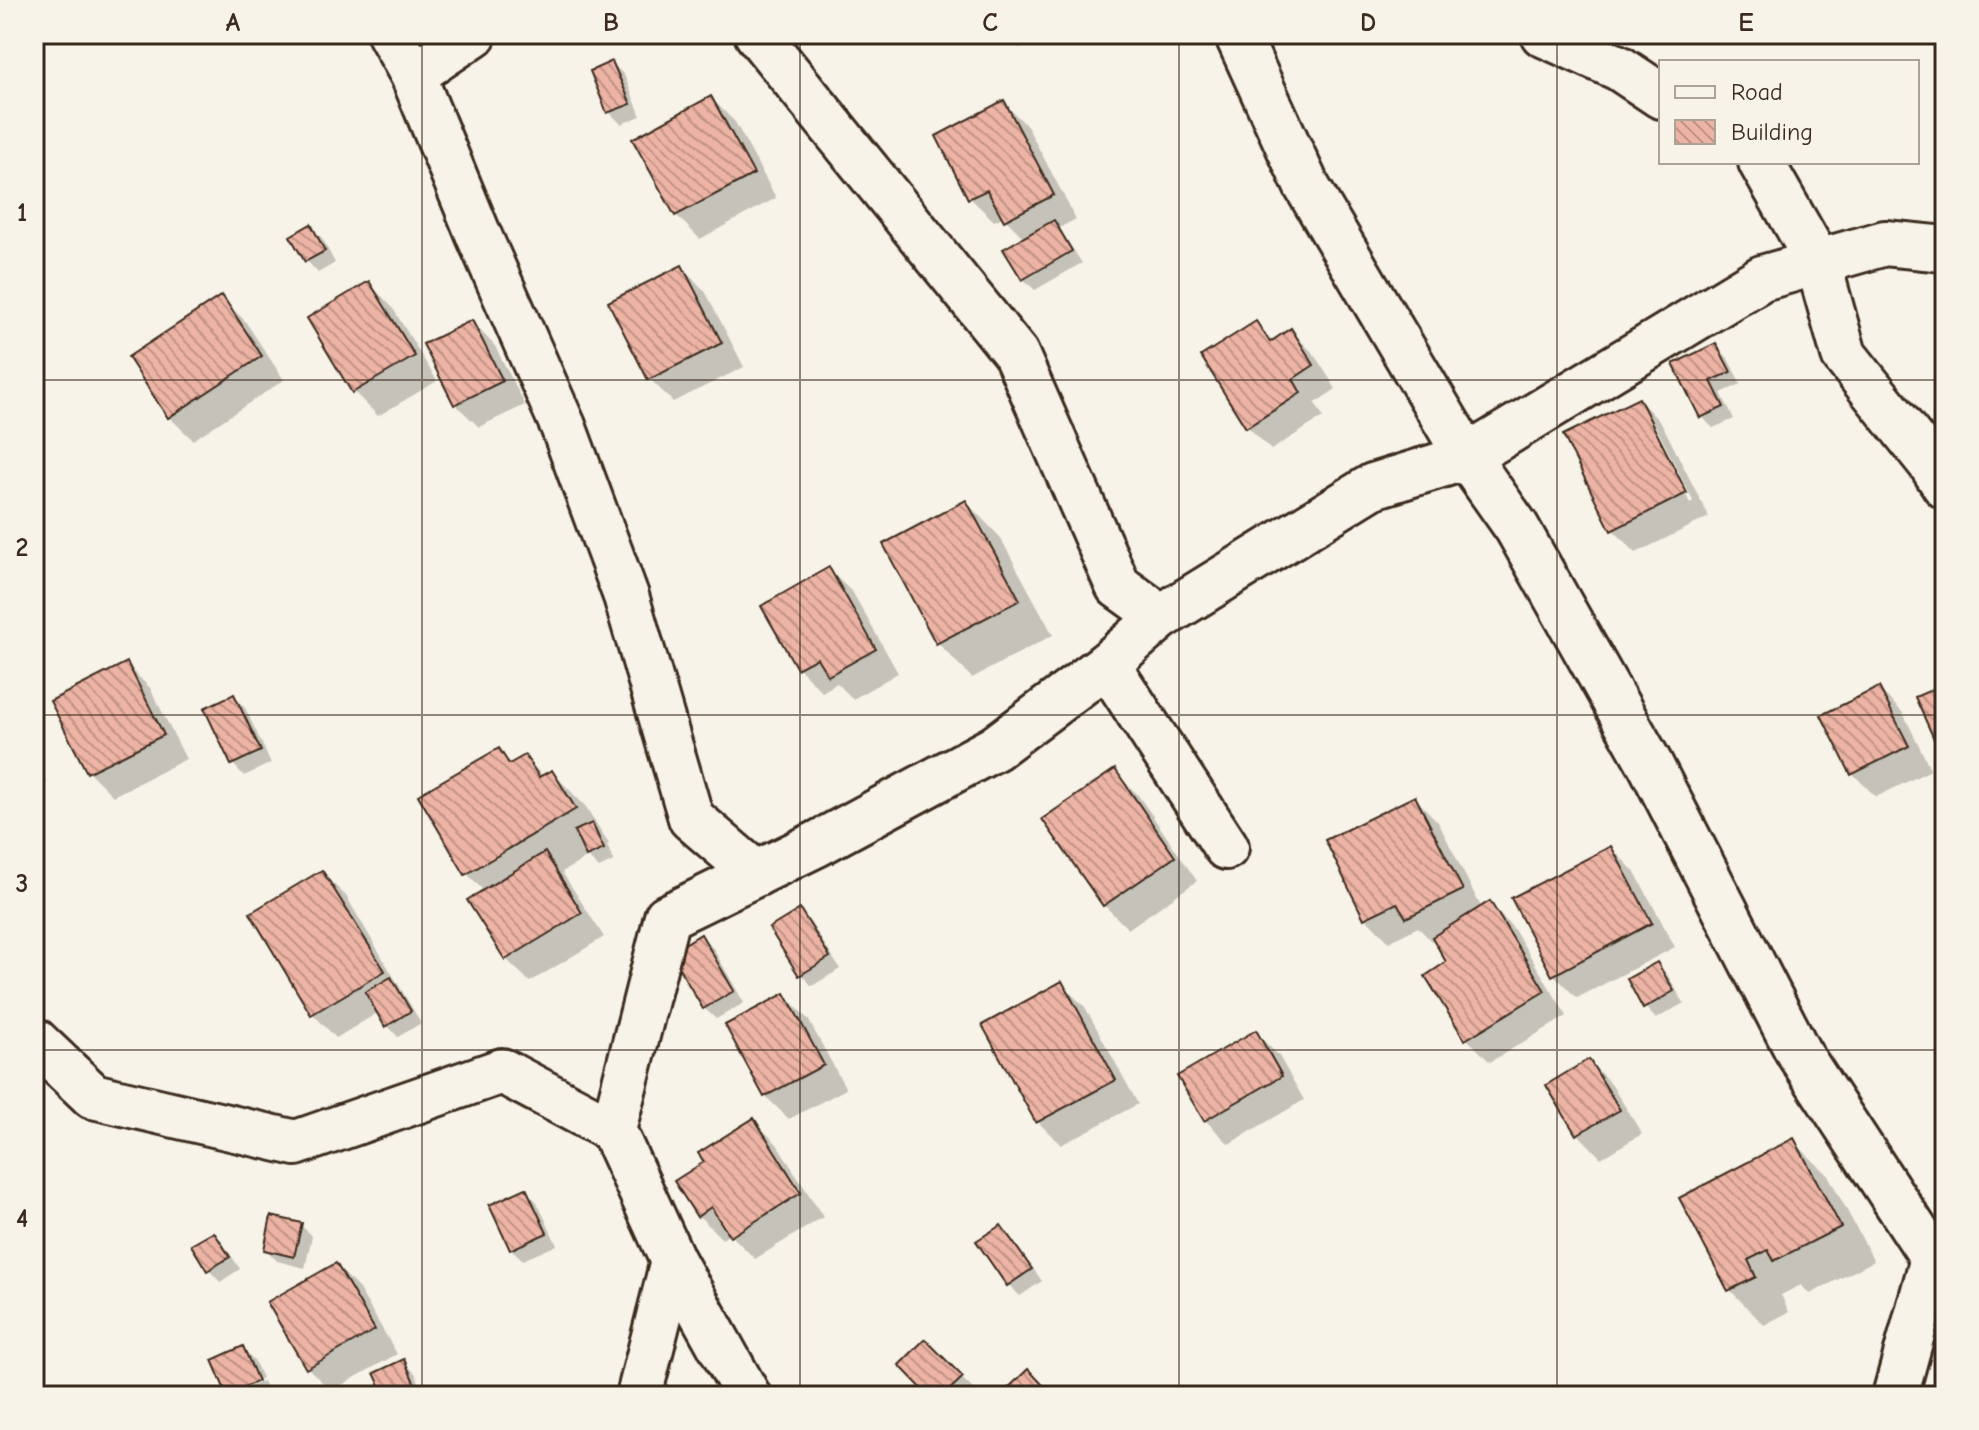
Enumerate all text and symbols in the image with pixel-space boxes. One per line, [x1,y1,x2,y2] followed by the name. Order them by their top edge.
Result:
[226,8,241,38] text: A
[603,8,619,38] text: B
[982,8,998,38] text: C
[1360,8,1376,38] text: D
[1738,8,1754,38] text: E
[1659,60,1919,164] legend
[1731,78,1783,106] text: Road
[1731,118,1813,146] text: Building
[17,198,27,228] text: 1
[16,533,28,563] text: 2
[16,869,28,899] text: 3
[16,1204,28,1234] text: 4

